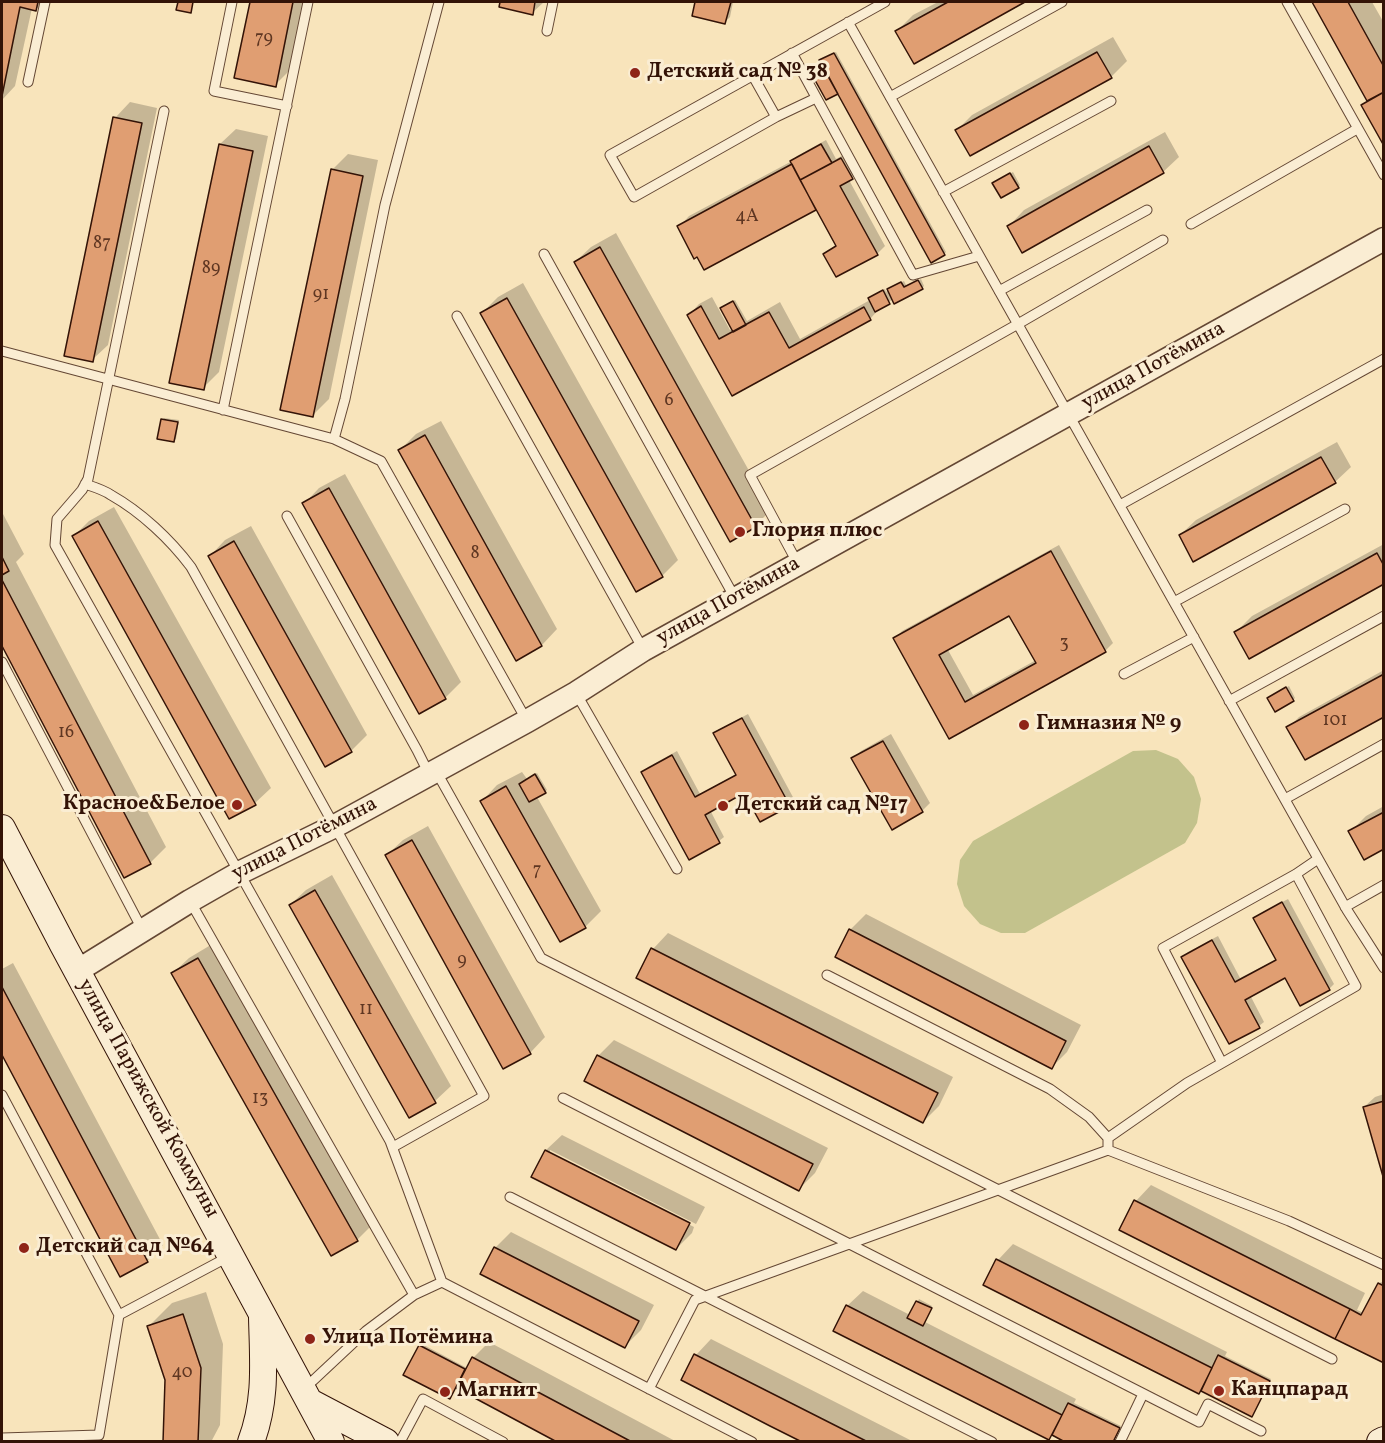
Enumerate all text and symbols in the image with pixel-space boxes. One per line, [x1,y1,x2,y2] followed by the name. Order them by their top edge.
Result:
[255,29,273,51] house number: 79
[647,60,828,86] place label: Детский сад № 38
[628,66,642,80] marker: Детский сад № 38
[735,207,759,229] house number: 4А
[93,234,111,256] house number: 87
[202,259,220,281] house number: 89
[313,285,329,307] house number: 91
[1078,317,1230,417] street label: улица Потёмина
[664,391,674,413] house number: 6
[752,519,882,545] place label: Глория плюс
[733,525,747,539] marker: Глория плюс
[470,544,480,566] house number: 8
[653,552,805,652] street label: улица Потёмина
[1059,634,1069,656] house number: 3
[1323,711,1347,733] house number: 101
[1036,712,1181,738] place label: Гимназия № 9
[1017,718,1031,732] marker: Гимназия № 9
[58,723,74,745] house number: 16
[63,792,225,818] place label: Красное&Белое
[228,792,382,888] street label: улица Потёмина
[735,793,908,819] place label: Детский сад №17
[230,798,244,812] marker: Красное&Белое
[716,799,730,813] marker: Детский сад №17
[533,861,541,883] house number: 7
[457,951,467,973] house number: 9
[71,975,223,1223] street label: улица Парижской Коммуны
[359,1000,373,1022] house number: 11
[252,1089,268,1111] house number: 13
[36,1235,214,1261] place label: Детский сад №64
[17,1241,31,1255] marker: Детский сад №64
[322,1326,493,1352] place label: Улица Потёмина
[303,1332,317,1346] marker: Улица Потёмина
[171,1363,193,1385] house number: 40
[1231,1378,1348,1404] place label: Канцпарад
[457,1379,537,1405] place label: Магнит
[1212,1384,1226,1398] marker: Канцпарад
[438,1385,452,1399] marker: Магнит

